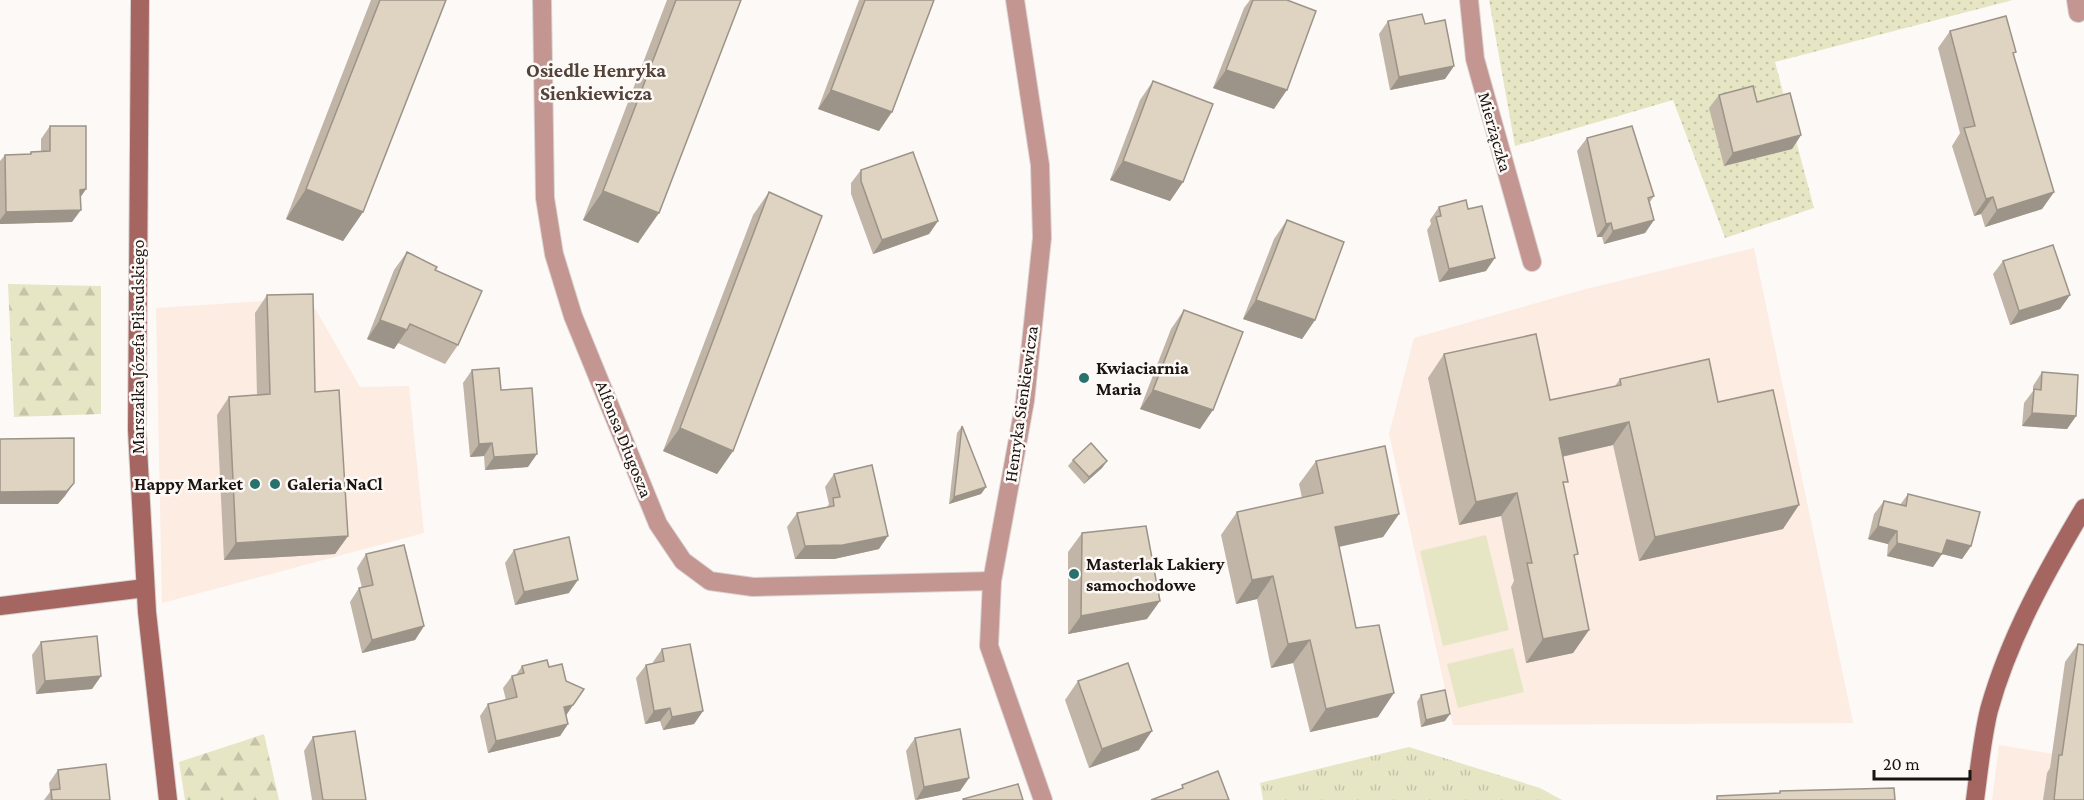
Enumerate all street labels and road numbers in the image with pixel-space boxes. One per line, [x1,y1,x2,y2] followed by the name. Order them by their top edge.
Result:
[1474,90,1516,174] street label: Mierżączka
[128,240,148,454] street label: Marszałka Józefa Piłsudskiego
[1000,325,1042,483] street label: Henryka Sienkiewicza
[591,378,657,500] street label: Alfonsa Długosza

